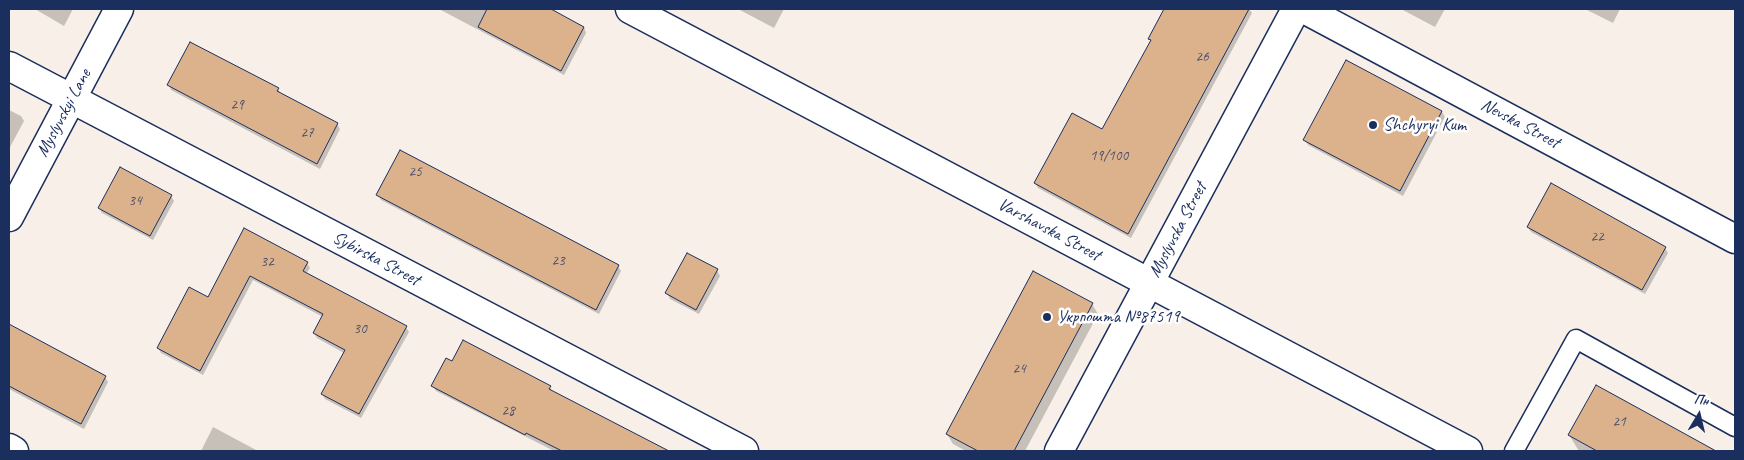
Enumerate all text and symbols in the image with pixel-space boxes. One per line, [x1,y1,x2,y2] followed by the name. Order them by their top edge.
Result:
[1195,48,1209,66] house number: 26
[32,65,96,161] street label: Myslyvskyi Lane
[1477,94,1563,154] street label: Nevska Street
[230,96,244,114] house number: 29
[1383,114,1466,136] place label: Shchyryi Kum
[1367,119,1379,131] marker: Shchyryi Kum
[300,124,314,142] house number: 27
[1090,147,1128,165] house number: 19/100
[408,163,422,181] house number: 25
[1144,179,1212,281] street label: Myslyvska Street
[128,192,142,210] house number: 34
[994,194,1104,266] street label: Varshavska Street
[329,227,423,291] street label: Sybirska Street
[1590,228,1604,246] house number: 22
[551,252,565,270] house number: 23
[260,253,274,271] house number: 32
[1057,306,1180,328] place label: Укрпошта №87519
[1041,311,1053,323] marker: Укрпошта №87519
[353,320,367,338] house number: 30
[1012,360,1026,378] house number: 24
[1674,390,1724,440] north arrow
[1693,390,1710,409] text: Пн
[501,402,515,420] house number: 28
[1612,413,1626,431] house number: 21

